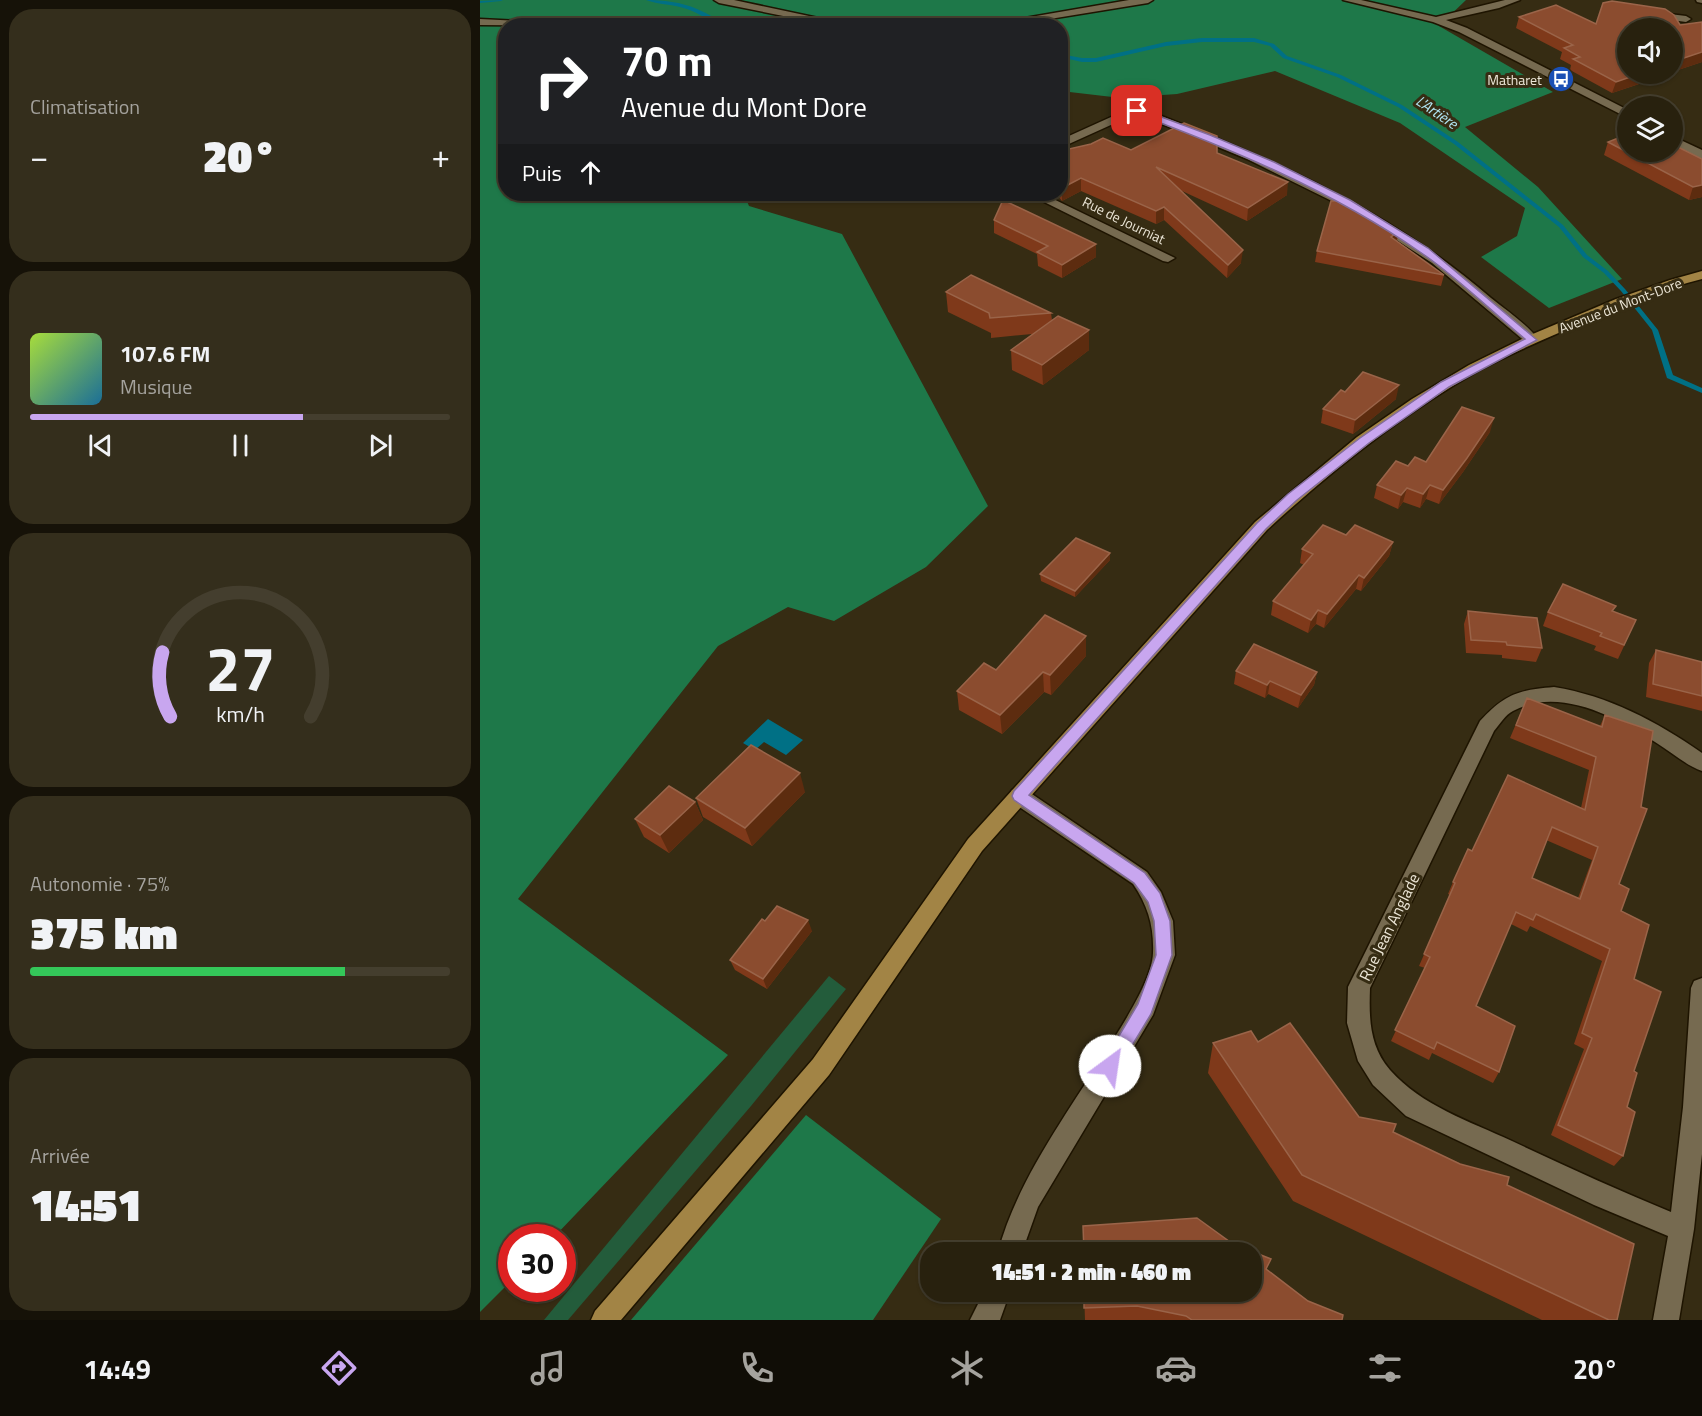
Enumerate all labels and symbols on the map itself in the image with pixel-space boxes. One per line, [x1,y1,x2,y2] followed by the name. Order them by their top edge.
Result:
[1546,64,1576,94] bus stop icon: Matharet
[1487,69,1542,90] place label: Matharet
[1111,85,1162,136] pin
[1411,90,1464,135] water label: L'Artière
[1079,191,1169,249] street label: Rue de Journiat
[1555,272,1685,338] street label: Avenue du Mont-Dore
[1353,869,1425,985] street label: Rue Jean Anglade
[1078,1034,1142,1098] position arrow
[498,1224,576,1302] speed limit sign: 30

